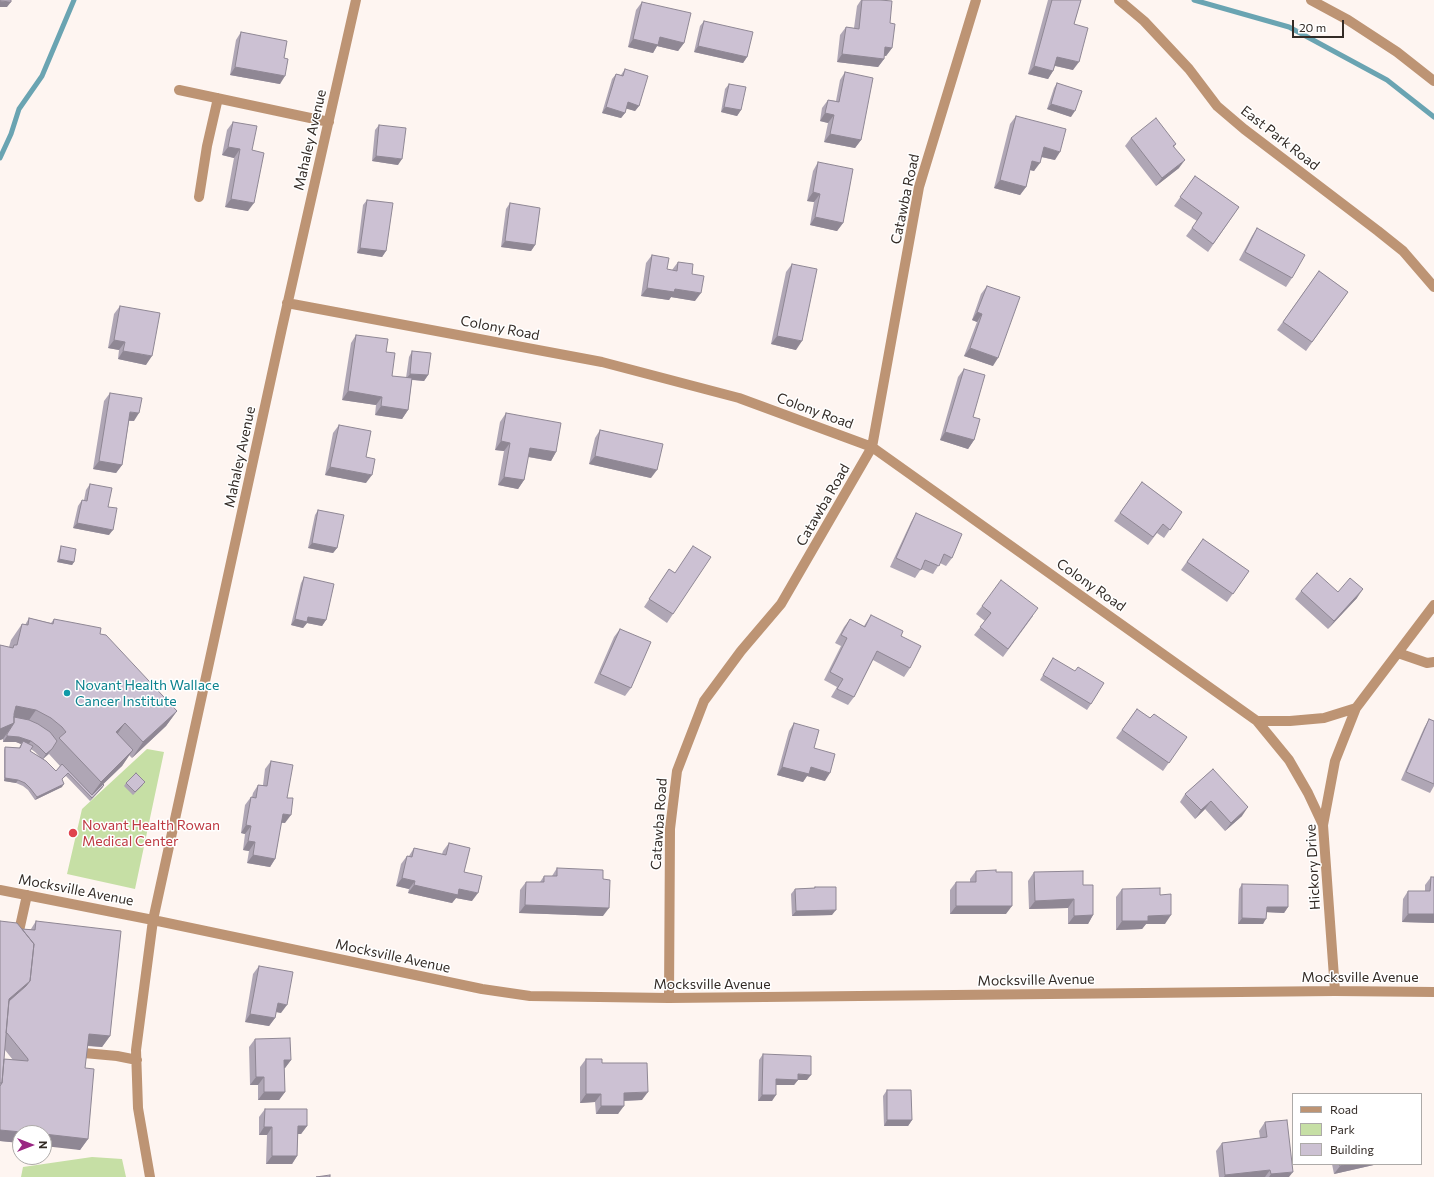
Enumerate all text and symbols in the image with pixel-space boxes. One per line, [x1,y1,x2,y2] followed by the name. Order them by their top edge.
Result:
[1294,12,1346,38] scale bar
[1299,20,1326,34] text: 20 m
[290,88,330,192] street label: Mahaley Avenue
[1237,102,1323,174] street label: East Park Road
[887,152,923,246] street label: Catawba Road
[459,312,541,344] street label: Colony Road
[774,389,856,433] street label: Colony Road
[221,405,259,509] street label: Mahaley Avenue
[793,461,853,549] street label: Catawba Road
[1053,555,1129,615] street label: Colony Road
[75,677,219,710] place label: Novant Health Wallace Cancer Institute
[62,688,72,698] marker: Novant Health Wallace Cancer Institute
[647,778,671,870] street label: Catawba Road
[82,817,220,850] place label: Novant Health Rowan Medical Center
[1302,824,1324,910] street label: Hickory Drive
[67,827,79,839] marker: Novant Health Rowan Medical Center
[17,871,135,909] street label: Mocksville Avenue
[334,936,452,976] street label: Mocksville Avenue
[1301,969,1419,985] street label: Mocksville Avenue
[977,971,1095,989] street label: Mocksville Avenue
[653,976,771,992] street label: Mocksville Avenue
[1292,1093,1422,1165] legend
[1330,1102,1358,1116] text: Road
[1330,1122,1355,1136] text: Park
[12,1125,52,1165] north arrow
[37,1141,50,1149] text: N
[1330,1142,1374,1156] text: Building

